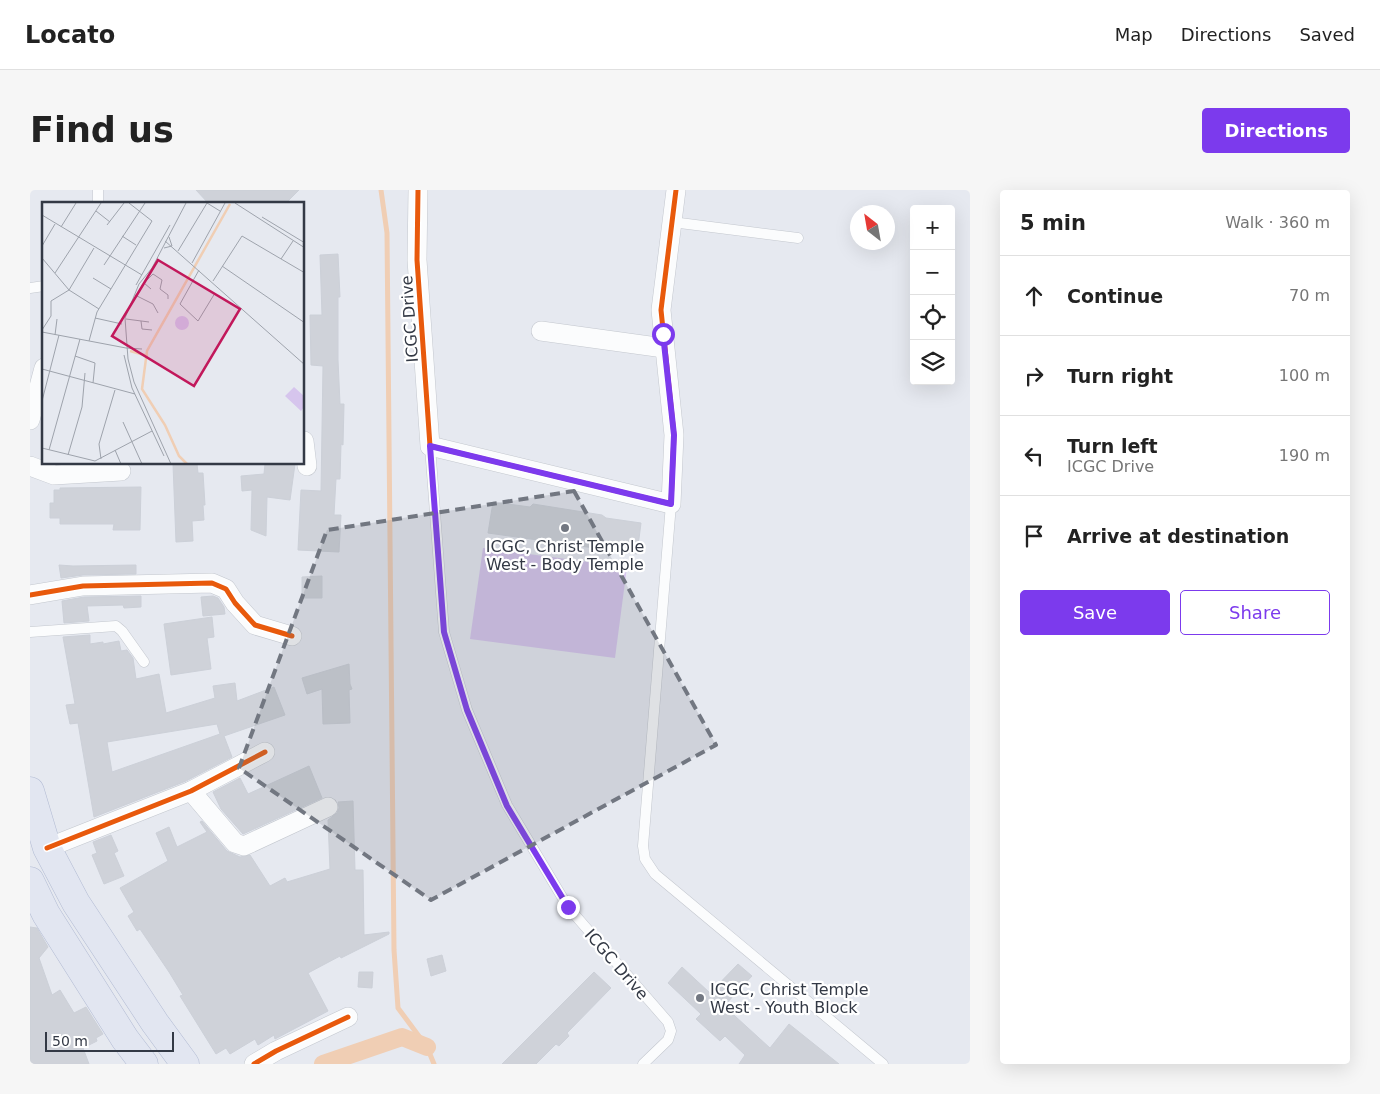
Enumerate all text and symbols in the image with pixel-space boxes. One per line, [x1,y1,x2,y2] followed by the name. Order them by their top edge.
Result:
[25,21,115,49] text: Locato
[1115,24,1153,45] text: Map
[1181,24,1271,45] text: Directions
[1299,24,1355,45] text: Saved
[1202,108,1350,153] button: Directions
[30,110,174,150] text: Find us
[42,202,305,465] inset map
[850,205,895,250] north arrow
[910,205,955,385] map controls
[910,205,955,250] button: +
[1020,211,1086,235] text: 5 min
[1225,213,1330,232] text: Walk · 360 m
[910,250,955,295] button: −
[397,275,422,363] street label: ICGC Drive
[1020,282,1048,310] icon: ahead
[1067,285,1163,307] text: Continue
[1289,286,1330,305] text: 70 m
[910,295,955,340] button: locate
[652,323,675,346] route start
[910,340,955,385] button: layers
[1020,362,1048,390] icon: right
[1067,365,1173,387] text: Turn right
[1279,366,1330,385] text: 100 m
[1067,435,1158,457] text: Turn left
[1020,442,1048,470] icon: left
[1279,446,1330,465] text: 190 m
[1067,457,1154,476] text: ICGC Drive
[559,522,571,534] marker: ICGC, Christ Temple West - Body Temple
[1020,522,1048,550] icon: arrive
[1067,525,1289,547] text: Arrive at destination
[486,537,644,574] place label: ICGC, Christ Temple West - Body Temple
[1020,590,1170,635] button: Save
[1180,590,1330,635] button: Share
[557,896,580,919] route end
[581,925,652,1003] street label: ICGC Drive
[710,980,869,1017] place label: ICGC, Christ Temple West - Youth Block
[694,992,706,1004] marker: ICGC, Christ Temple West - Youth Block
[45,1029,174,1052] scale bar
[52,1033,88,1049] text: 50 m

